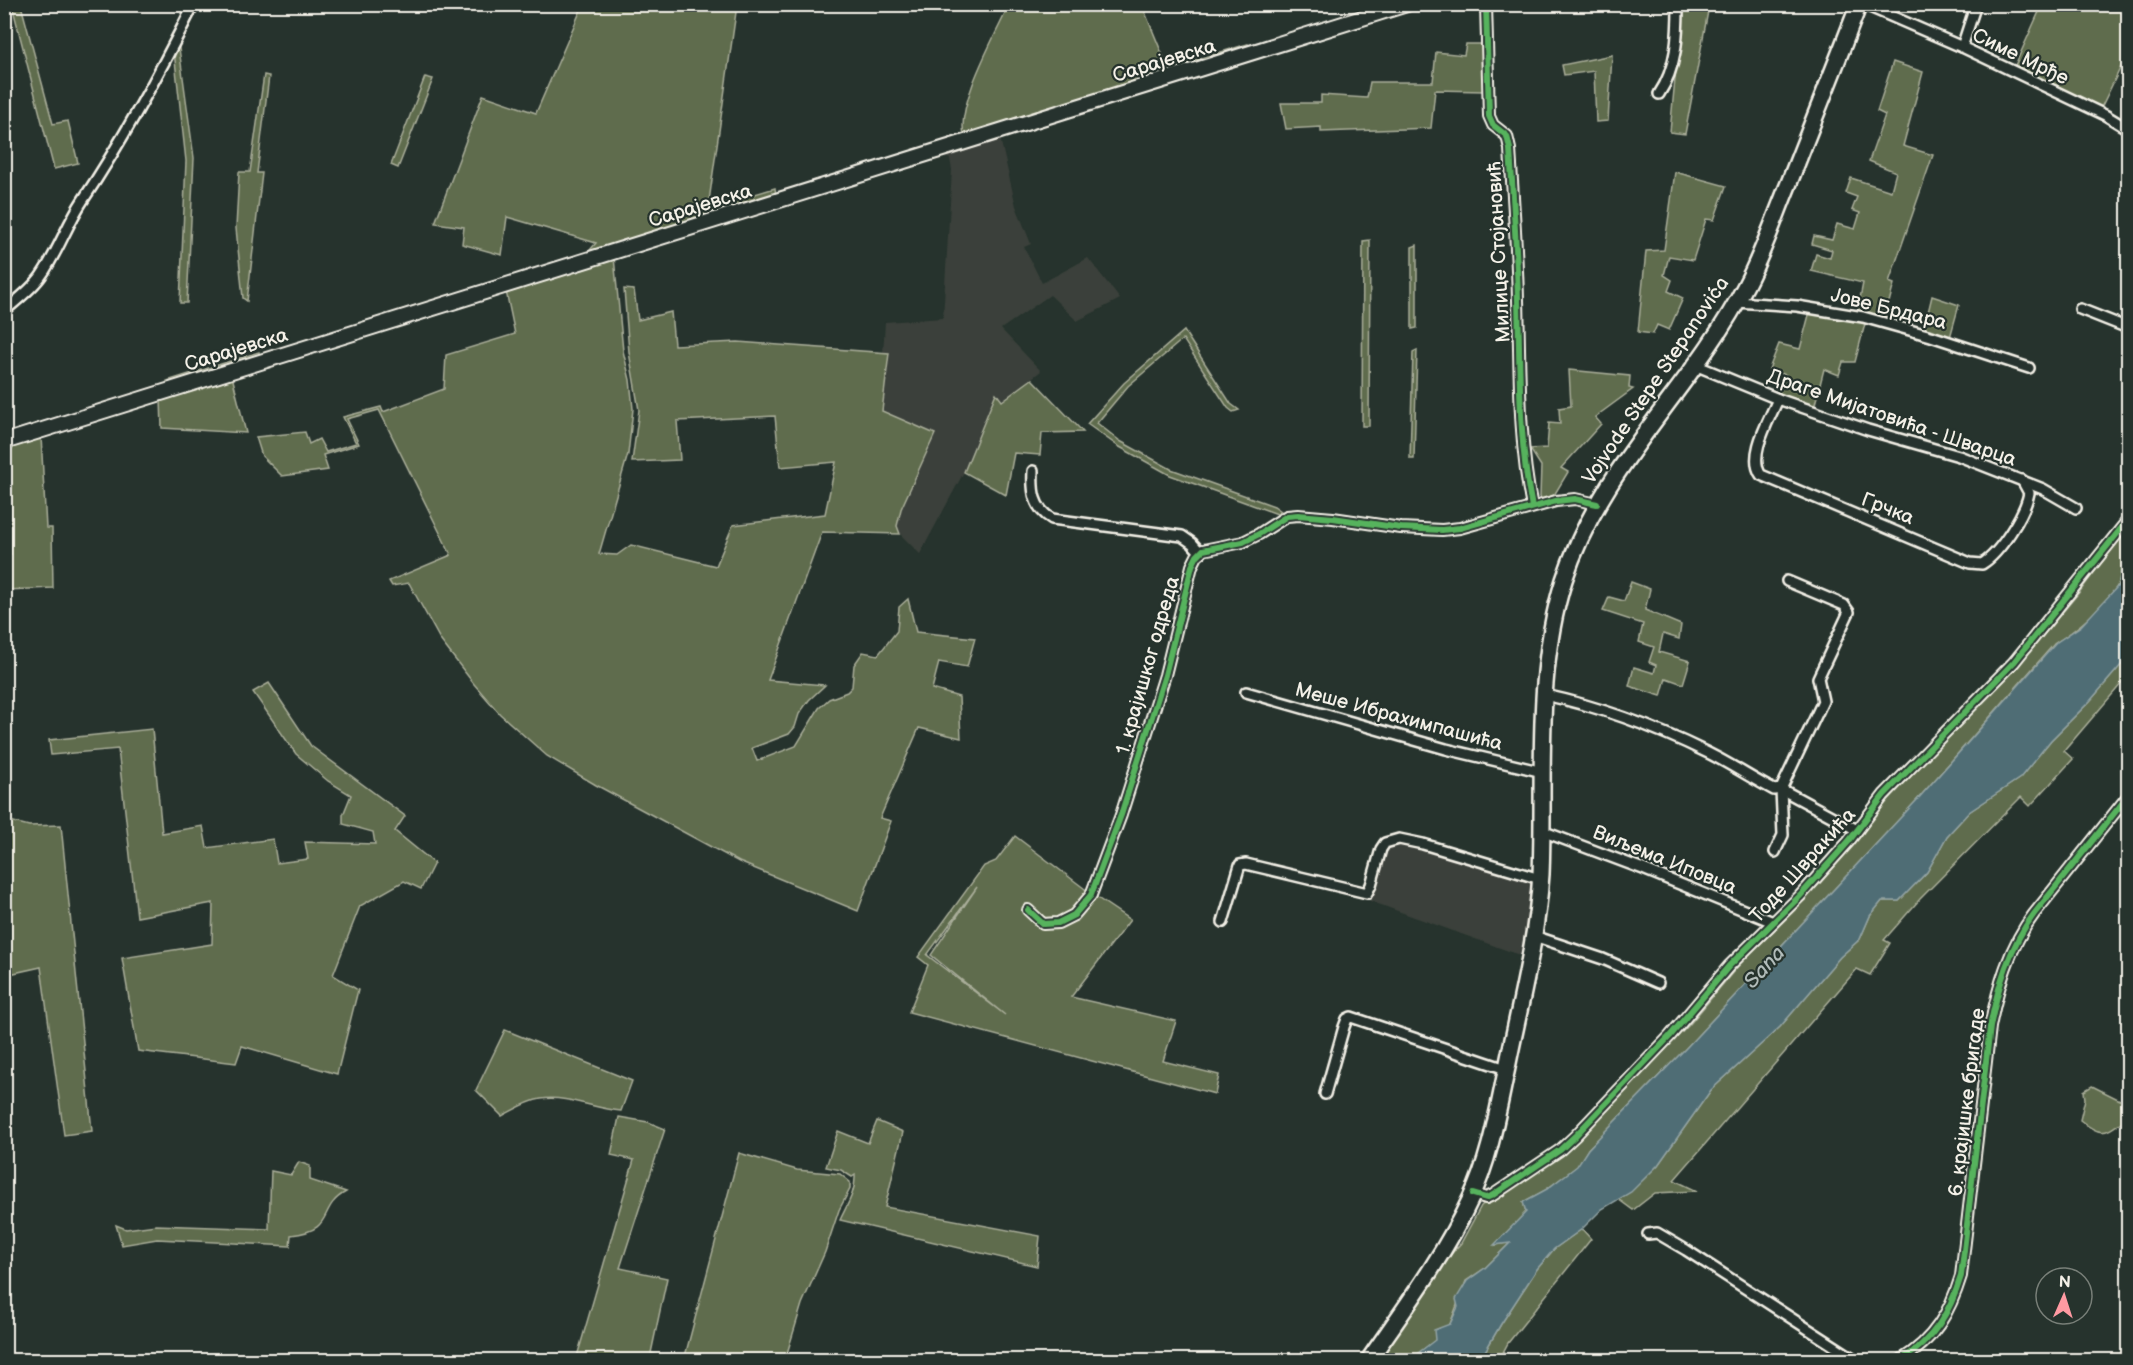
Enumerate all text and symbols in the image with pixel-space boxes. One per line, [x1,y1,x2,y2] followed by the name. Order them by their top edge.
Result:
[1968,23,2073,91] street label: Симе Мрђе
[1110,34,1219,88] street label: Сарајевска
[1482,161,1516,343] street label: Милице Стојановић
[646,179,755,233] street label: Сарајевска
[1577,272,1734,489] street label: Vojvode Stepe Stepanovića
[1828,283,1949,335] street label: Јове Брдара
[182,323,291,377] street label: Сарајевска
[1764,364,2019,472] street label: Драге Мијатовића - Шварца
[1858,488,1918,530] street label: Грчка
[1111,573,1185,757] street label: 1. крајишког одреда
[1292,678,1505,756] street label: Меше Ибрахимпашића
[1745,803,1861,928] street label: Тоде Швракића
[1589,820,1740,900] street label: Виљема Иповца
[1738,941,1790,994] water label: Sana
[1944,1007,1990,1198] street label: 6. крајишке бригаде
[2034,1266,2094,1326] north arrow
[2058,1273,2071,1292] text: N

